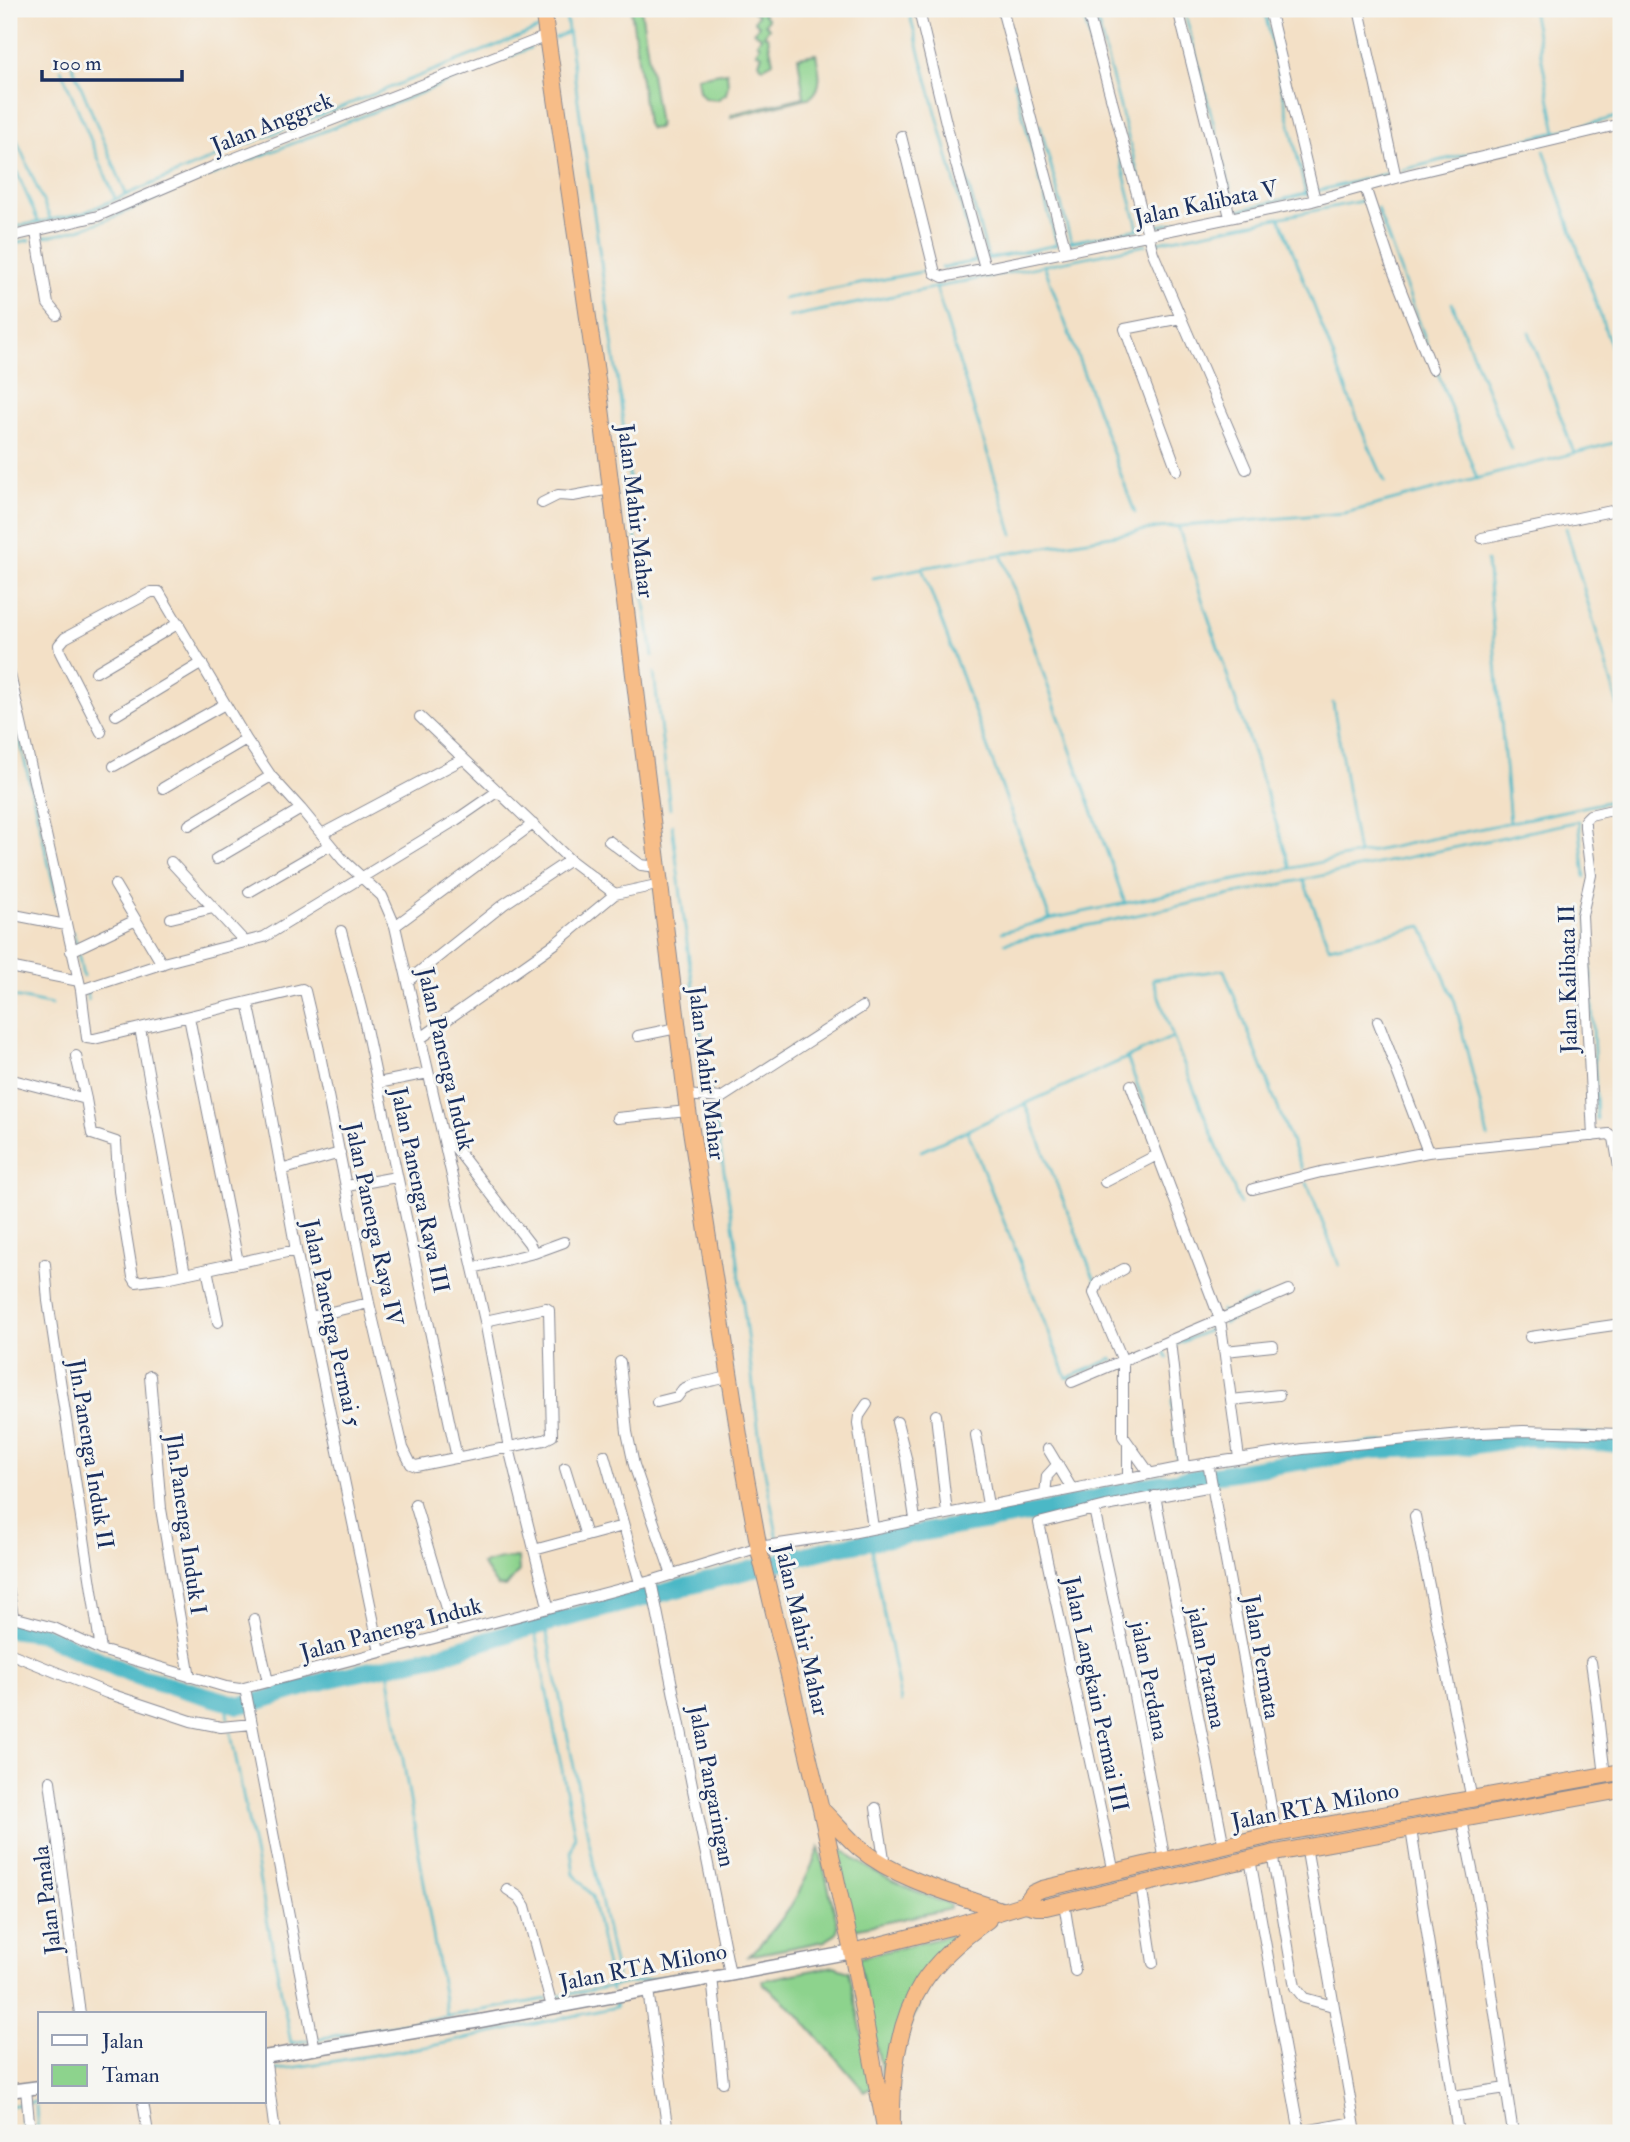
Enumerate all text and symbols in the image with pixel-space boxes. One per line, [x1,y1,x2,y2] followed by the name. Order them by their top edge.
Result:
[42,38,182,82] scale bar
[52,50,102,77] text: 100 m
[206,85,337,161] street label: Jalan Anggrek
[1130,173,1281,233] street label: Jalan Kalibata V
[611,421,661,600] street label: Jalan Mahir Mahar
[1552,904,1584,1055] street label: Jalan Kalibata II
[411,964,481,1153] street label: Jalan Panenga Induk
[682,983,732,1162] street label: Jalan Mahir Mahar
[384,1084,456,1295] street label: Jalan Panenga Raya III
[338,1119,410,1329] street label: Jalan Panenga Raya IV
[296,1216,368,1429] street label: Jalan Panenga Permai 5
[62,1356,120,1551] street label: Jln.Panenga Induk II
[159,1431,213,1616] street label: Jln.Panenga Induk I
[768,1540,836,1719] street label: Jalan Mahir Mahar
[1057,1573,1135,1814] street label: Jalan Langkain Permai III
[296,1591,485,1667] street label: Jalan Panenga Induk
[1237,1592,1287,1722] street label: Jalan Permata
[1180,1601,1233,1731] street label: jalan Pratama
[1124,1615,1176,1743] street label: jalan Perdana
[682,1702,742,1870] street label: Jalan Pangaringan
[1228,1776,1401,1837] street label: Jalan RTA Milono
[26,1843,68,1957] street label: Jalan Panala
[556,1937,729,1998] street label: Jalan RTA Milono
[38,2012,266,2104] legend
[101,2028,144,2055] text: Jalan
[102,2062,160,2089] text: Taman

